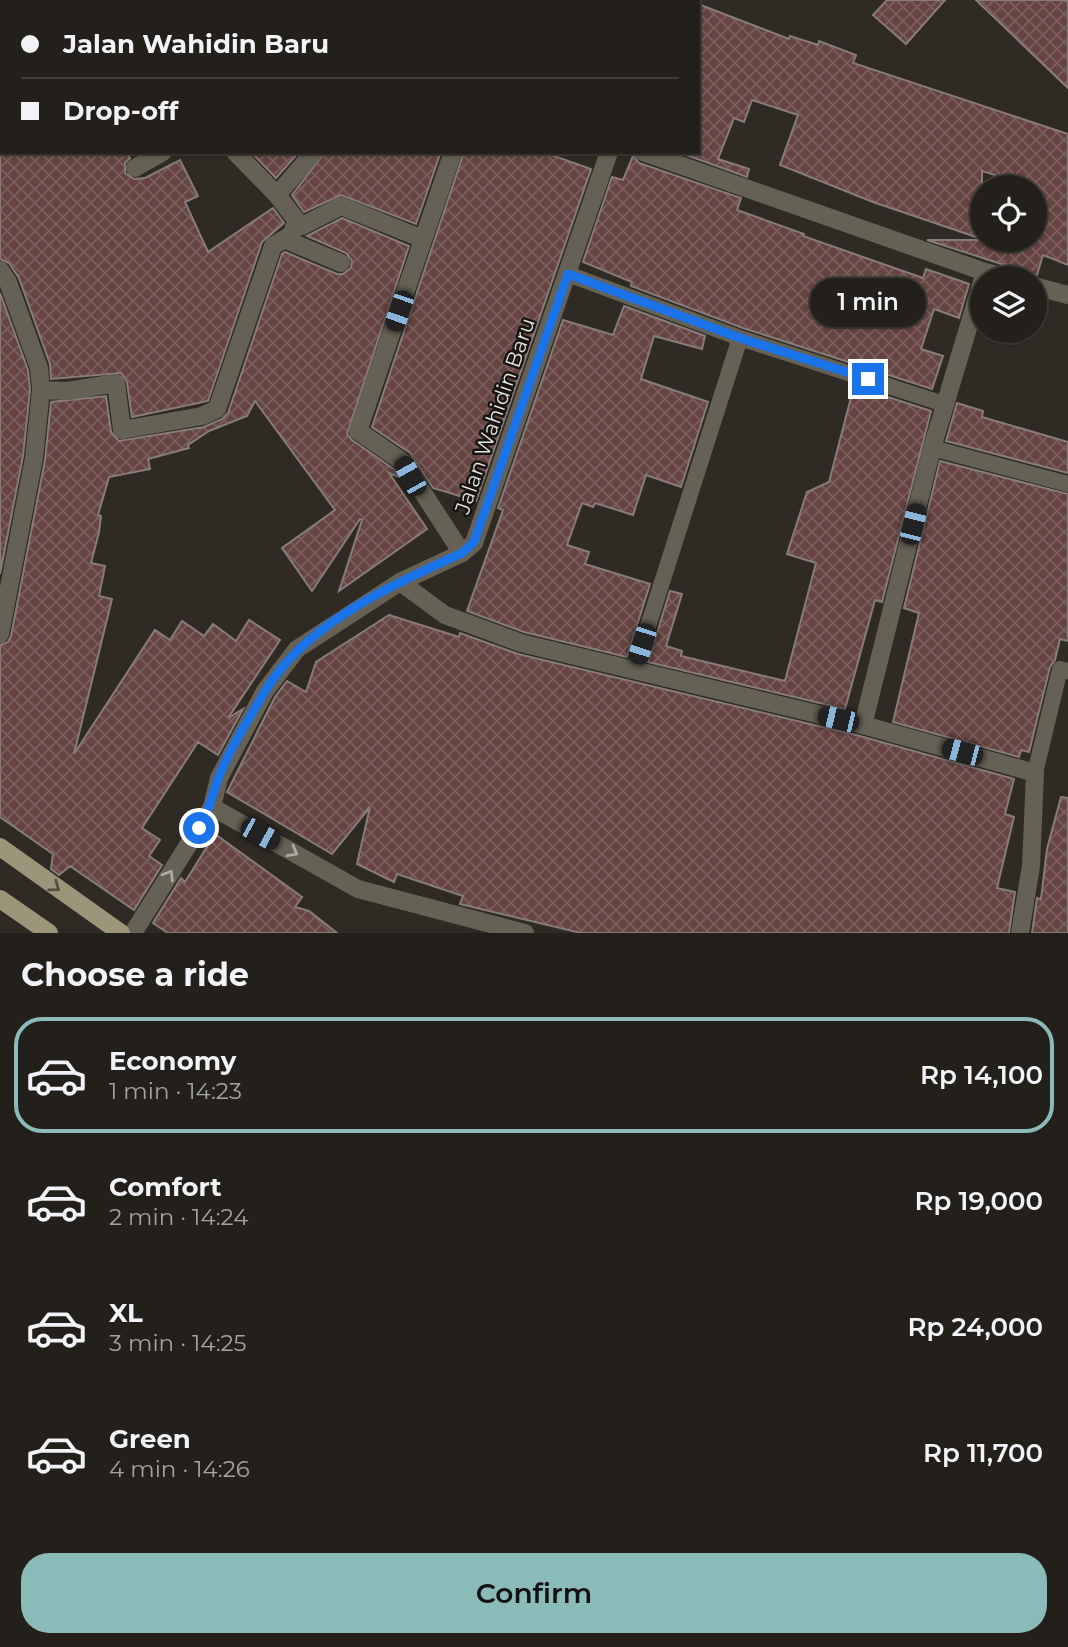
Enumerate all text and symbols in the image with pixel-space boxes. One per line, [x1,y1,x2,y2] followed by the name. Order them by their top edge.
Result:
[63,28,329,60] text: Jalan Wahidin Baru
[63,95,178,127] text: Drop-off
[970,175,1047,343] map controls
[970,175,1047,252] button: locate
[970,266,1047,343] button: layers
[810,278,926,326] callout: 1 min
[383,288,416,334] car
[837,288,899,316] text: 1 min
[449,315,540,518] street label: Jalan Wahidin Baru
[852,363,884,395] route end
[391,453,430,499] car
[898,501,929,547] car
[626,621,659,667] car
[816,704,861,734] car
[939,736,986,768] car
[183,812,215,844] route start
[237,815,284,853] car
[285,844,298,857] one-way arrow
[161,870,174,883] one-way arrow
[47,878,60,891] one-way arrow
[21,955,249,994] text: Choose a ride
[25,1044,88,1107] icon: car
[109,1045,236,1077] text: Economy
[920,1059,1043,1091] text: Rp 14,100
[109,1077,242,1105] text: 1 min · 14:23
[25,1170,88,1233] icon: car
[109,1171,221,1203] text: Comfort
[915,1185,1043,1217] text: Rp 19,000
[109,1203,248,1231] text: 2 min · 14:24
[25,1296,88,1359] icon: car
[109,1297,143,1329] text: XL
[908,1311,1043,1343] text: Rp 24,000
[109,1329,247,1357] text: 3 min · 14:25
[25,1422,88,1485] icon: car
[109,1423,191,1455] text: Green
[923,1437,1043,1469] text: Rp 11,700
[109,1455,250,1483] text: 4 min · 14:26
[21,1553,1047,1633] button: Confirm

